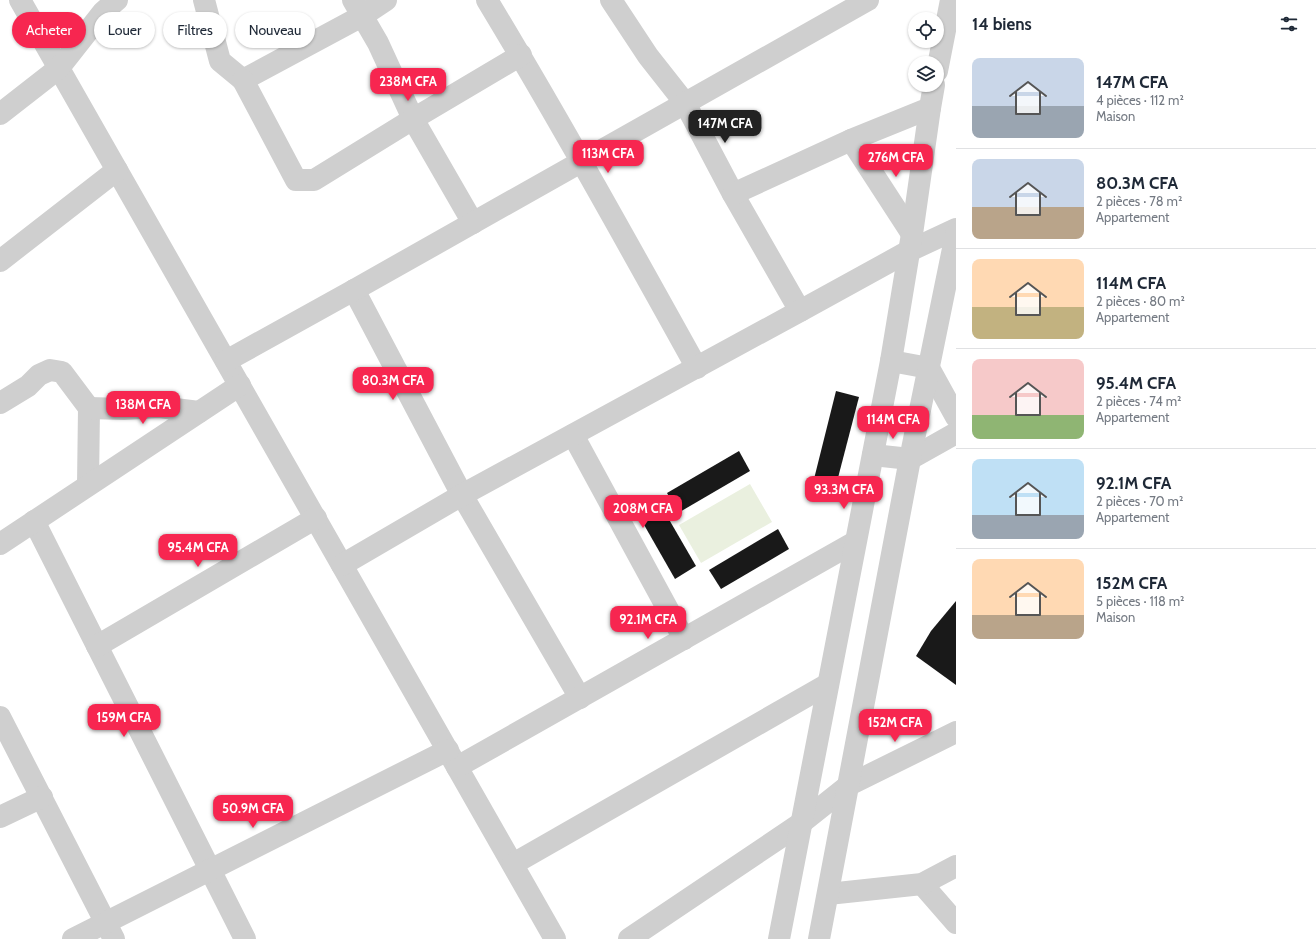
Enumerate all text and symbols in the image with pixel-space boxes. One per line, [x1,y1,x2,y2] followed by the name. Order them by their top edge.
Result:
[12,12,86,48] chip: Acheter
[94,12,155,48] chip: Louer
[163,12,227,48] chip: Filtres
[235,12,315,48] chip: Nouveau
[908,12,944,92] map controls
[908,12,944,48] button: locate
[1278,13,1300,35] icon: filters
[972,14,1032,34] text: 14 biens
[908,56,944,92] button: layers
[367,68,449,102] pin: 238M CFA
[1096,72,1168,92] text: 147M CFA
[379,73,437,89] text: 238M CFA
[1004,74,1052,122] icon: home
[1096,92,1184,108] text: 4 pièces · 112 m²
[1096,108,1135,124] text: Maison
[684,110,766,144] pin: 147M CFA
[697,115,753,131] text: 147M CFA
[567,140,649,174] pin: 113M CFA
[855,144,937,178] pin: 276M CFA
[582,145,634,161] text: 113M CFA
[868,149,924,165] text: 276M CFA
[1096,173,1178,193] text: 80.3M CFA
[1004,175,1052,223] icon: home
[1096,193,1182,209] text: 2 pièces · 78 m²
[1096,209,1169,225] text: Appartement
[1096,273,1166,293] text: 114M CFA
[1004,275,1052,323] icon: home
[1096,293,1185,309] text: 2 pièces · 80 m²
[1096,309,1169,325] text: Appartement
[347,367,439,401] pin: 80.3M CFA
[362,372,424,388] text: 80.3M CFA
[1096,373,1176,393] text: 95.4M CFA
[1004,375,1052,423] icon: home
[102,391,184,425] pin: 138M CFA
[1096,393,1181,409] text: 2 pièces · 74 m²
[115,396,171,412] text: 138M CFA
[852,406,934,440] pin: 114M CFA
[1096,409,1169,425] text: Appartement
[866,411,920,427] text: 114M CFA
[1096,473,1171,493] text: 92.1M CFA
[1004,475,1052,523] icon: home
[798,476,890,510] pin: 93.3M CFA
[814,481,874,497] text: 93.3M CFA
[1096,493,1183,509] text: 2 pièces · 70 m²
[602,495,684,529] pin: 208M CFA
[613,500,673,516] text: 208M CFA
[1096,509,1169,525] text: Appartement
[152,534,244,568] pin: 95.4M CFA
[167,539,229,555] text: 95.4M CFA
[1096,573,1167,593] text: 152M CFA
[1004,575,1052,623] icon: home
[1096,593,1184,609] text: 5 pièces · 118 m²
[602,606,694,640] pin: 92.1M CFA
[1096,609,1135,625] text: Maison
[619,611,677,627] text: 92.1M CFA
[83,704,165,738] pin: 159M CFA
[97,709,151,725] text: 159M CFA
[854,709,936,743] pin: 152M CFA
[868,714,922,730] text: 152M CFA
[207,795,299,829] pin: 50.9M CFA
[222,800,284,816] text: 50.9M CFA

